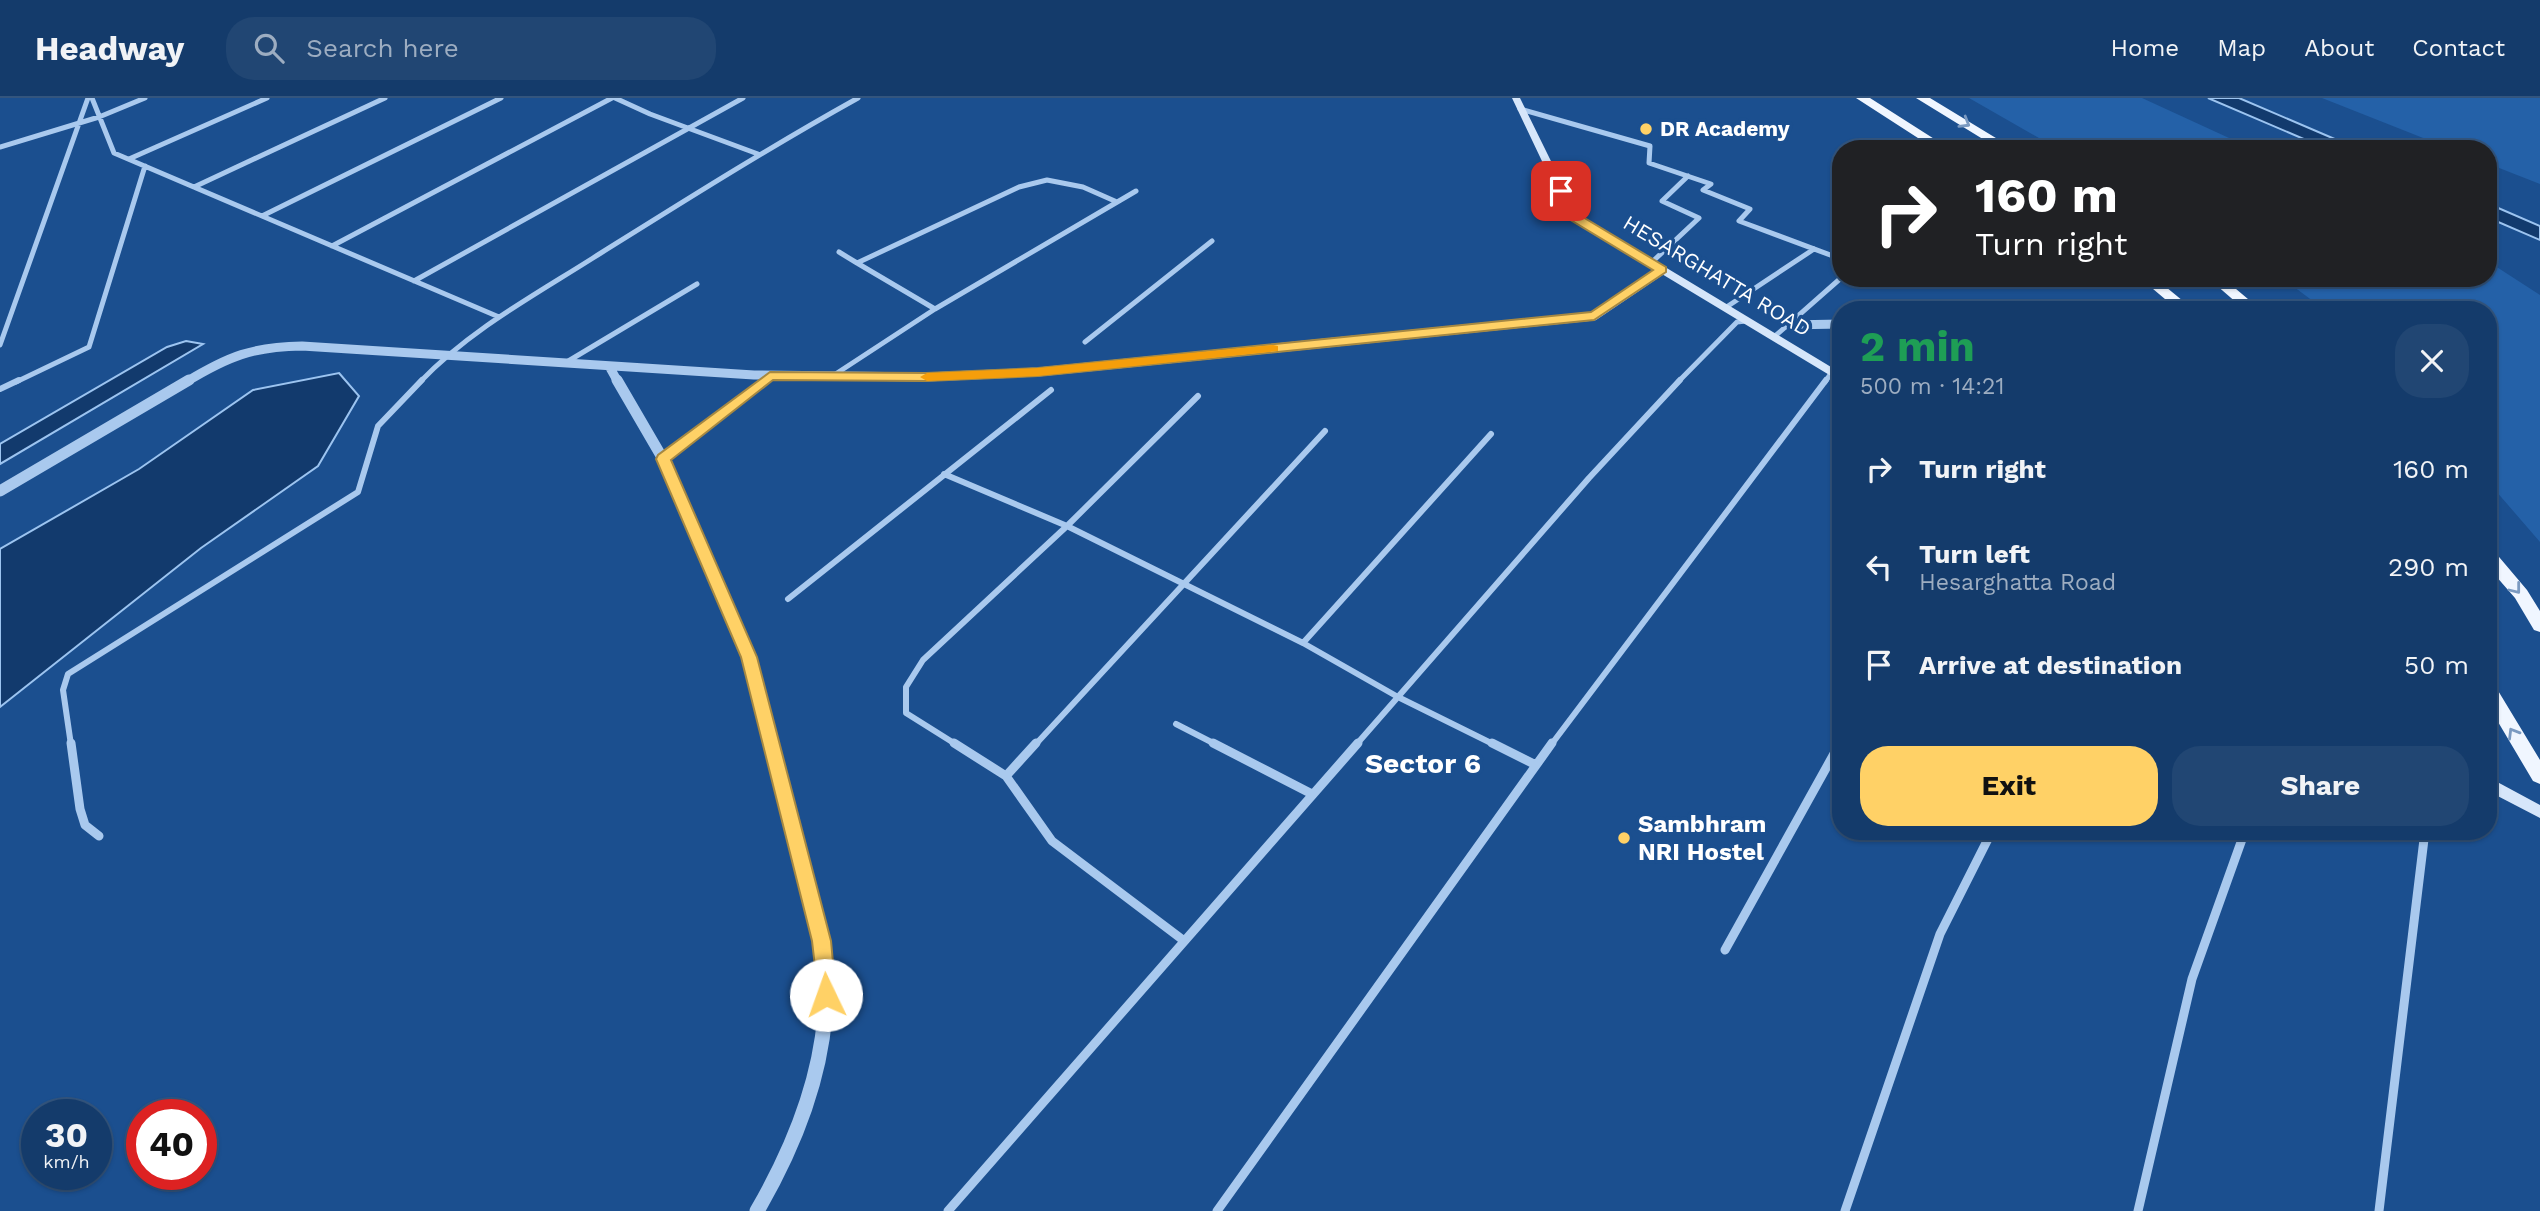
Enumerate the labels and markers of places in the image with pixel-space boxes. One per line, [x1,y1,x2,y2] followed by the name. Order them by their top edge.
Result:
[1660,116,1790,141] place label: DR Academy
[1638,121,1654,137] marker: DR Academy
[1531,161,1591,221] pin
[1638,810,1766,866] place label: Sambhram NRI Hostel
[1616,830,1632,846] marker: Sambhram NRI Hostel

